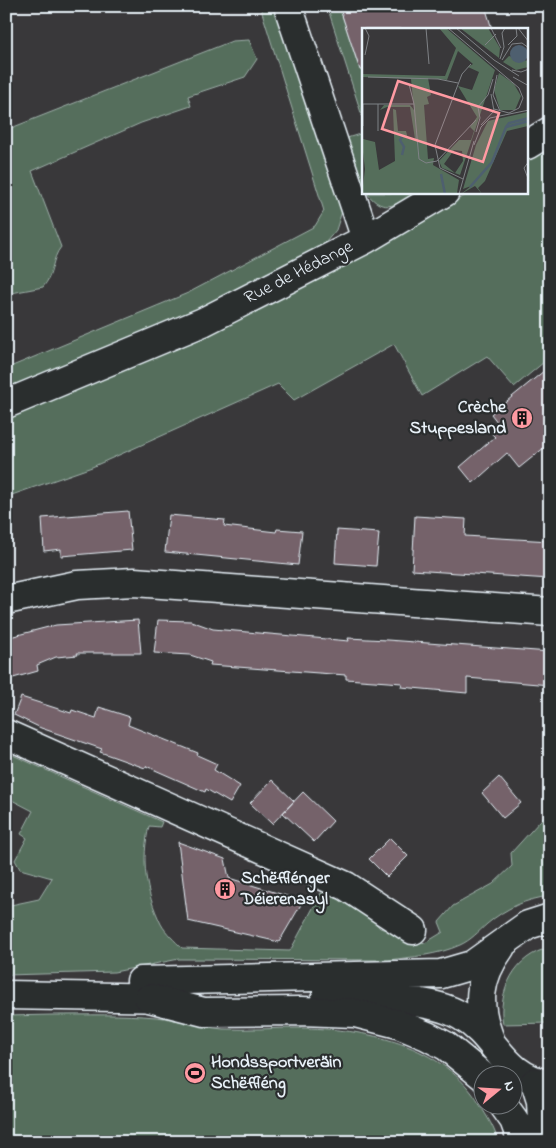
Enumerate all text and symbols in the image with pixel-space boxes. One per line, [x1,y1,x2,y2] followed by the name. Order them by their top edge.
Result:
[362,28,528,194] inset map
[240,234,359,312] street label: Rue de Hédange
[410,395,507,442] place label: Crèche Stuppesland
[510,406,534,430] building icon: Crèche Stuppesland
[240,866,330,914] place label: Schëfflénger Déierenasyl
[213,877,237,901] building icon: Schëfflénger Déierenasyl
[211,1050,341,1098] place label: Hondssportveräin Schëffléng
[183,1061,207,1085] sports icon: Hondssportveräin Schëffléng
[474,1066,524,1116] north arrow
[497,1079,520,1094] text: N

